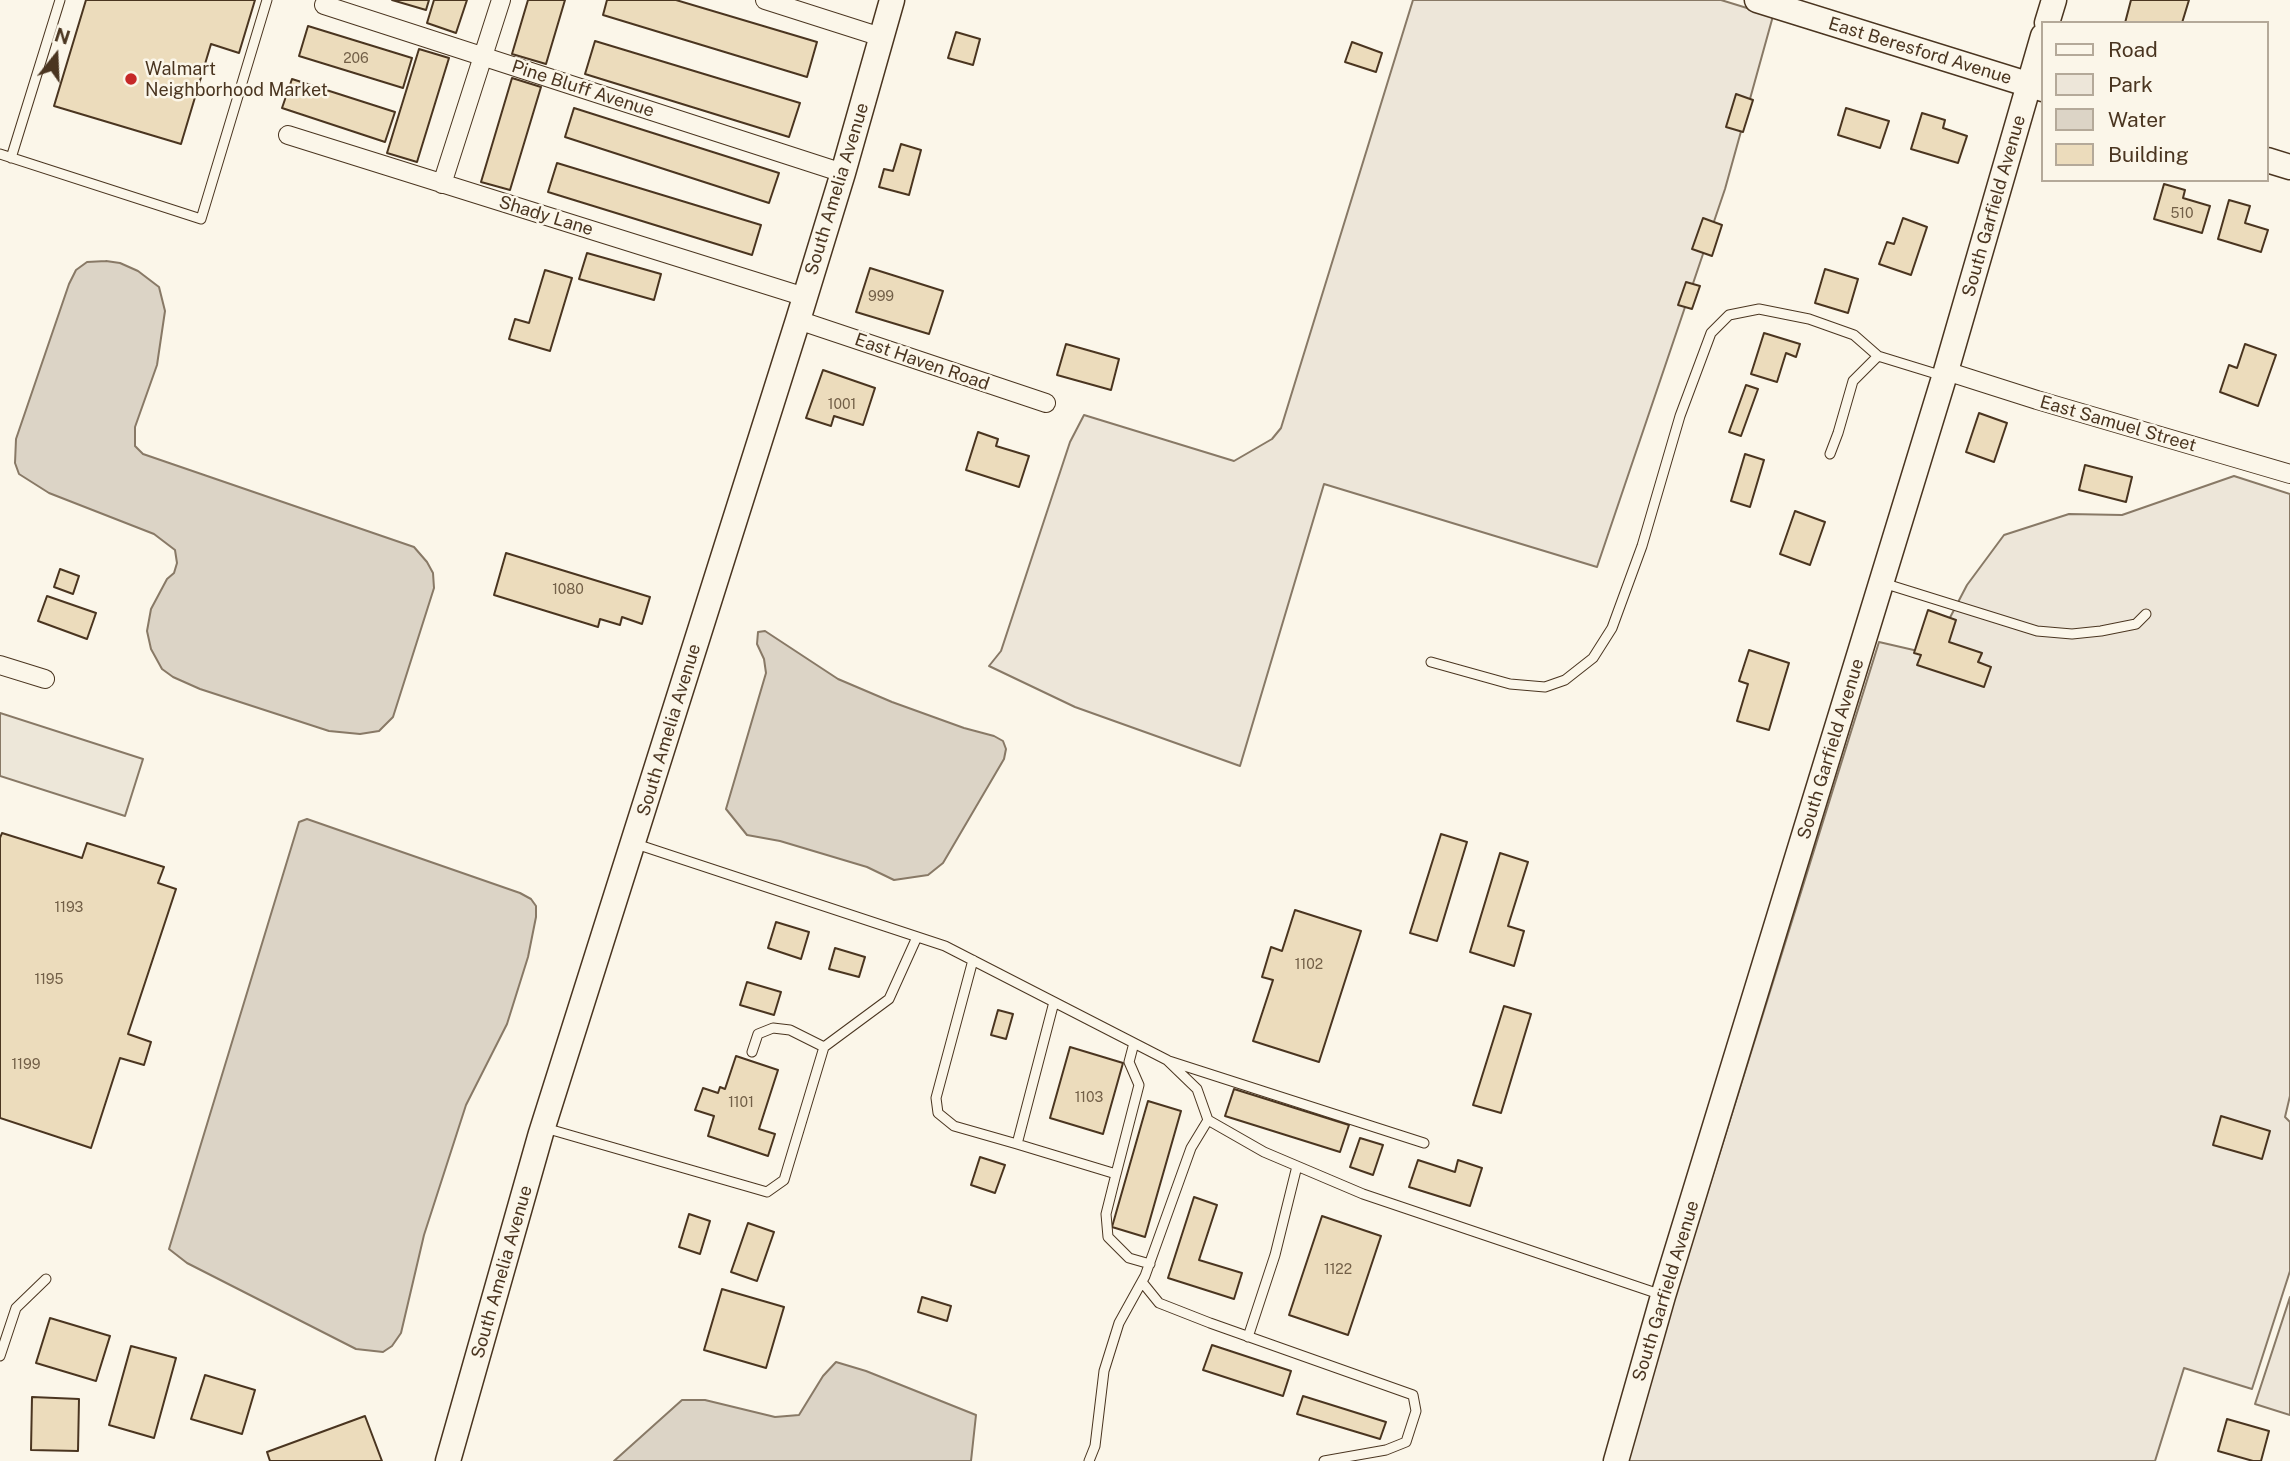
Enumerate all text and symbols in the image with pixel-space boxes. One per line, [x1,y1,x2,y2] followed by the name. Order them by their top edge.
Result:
[1826,13,2014,89] street label: East Beresford Avenue
[21,21,91,91] north arrow
[2042,21,2269,182] legend
[52,23,73,49] text: N
[2108,37,2158,62] text: Road
[343,51,369,67] house number: 206
[509,56,657,122] street label: Pine Bluff Avenue
[145,58,328,100] place label: Walmart Neighborhood Market
[123,71,139,87] marker: Walmart Neighborhood Market
[2108,72,2153,97] text: Park
[801,100,873,278] street label: South Amelia Avenue
[2108,107,2166,132] text: Water
[1958,113,2030,299] street label: South Garfield Avenue
[2108,142,2189,167] text: Building
[496,191,596,241] street label: Shady Lane
[2170,206,2194,222] house number: 510
[868,289,894,305] house number: 999
[852,329,992,395] street label: East Haven Road
[2037,391,2199,457] street label: East Samuel Street
[828,397,856,413] house number: 1001
[552,582,584,598] house number: 1080
[633,641,705,819] street label: South Amelia Avenue
[1793,656,1869,842] street label: South Garfield Avenue
[55,900,83,916] house number: 1193
[1295,957,1323,973] house number: 1102
[34,972,64,988] house number: 1195
[12,1057,40,1073] house number: 1199
[1075,1090,1103,1106] house number: 1103
[728,1095,754,1111] house number: 1101
[467,1183,537,1361] street label: South Amelia Avenue
[1628,1198,1704,1384] street label: South Garfield Avenue
[1324,1262,1352,1278] house number: 1122

